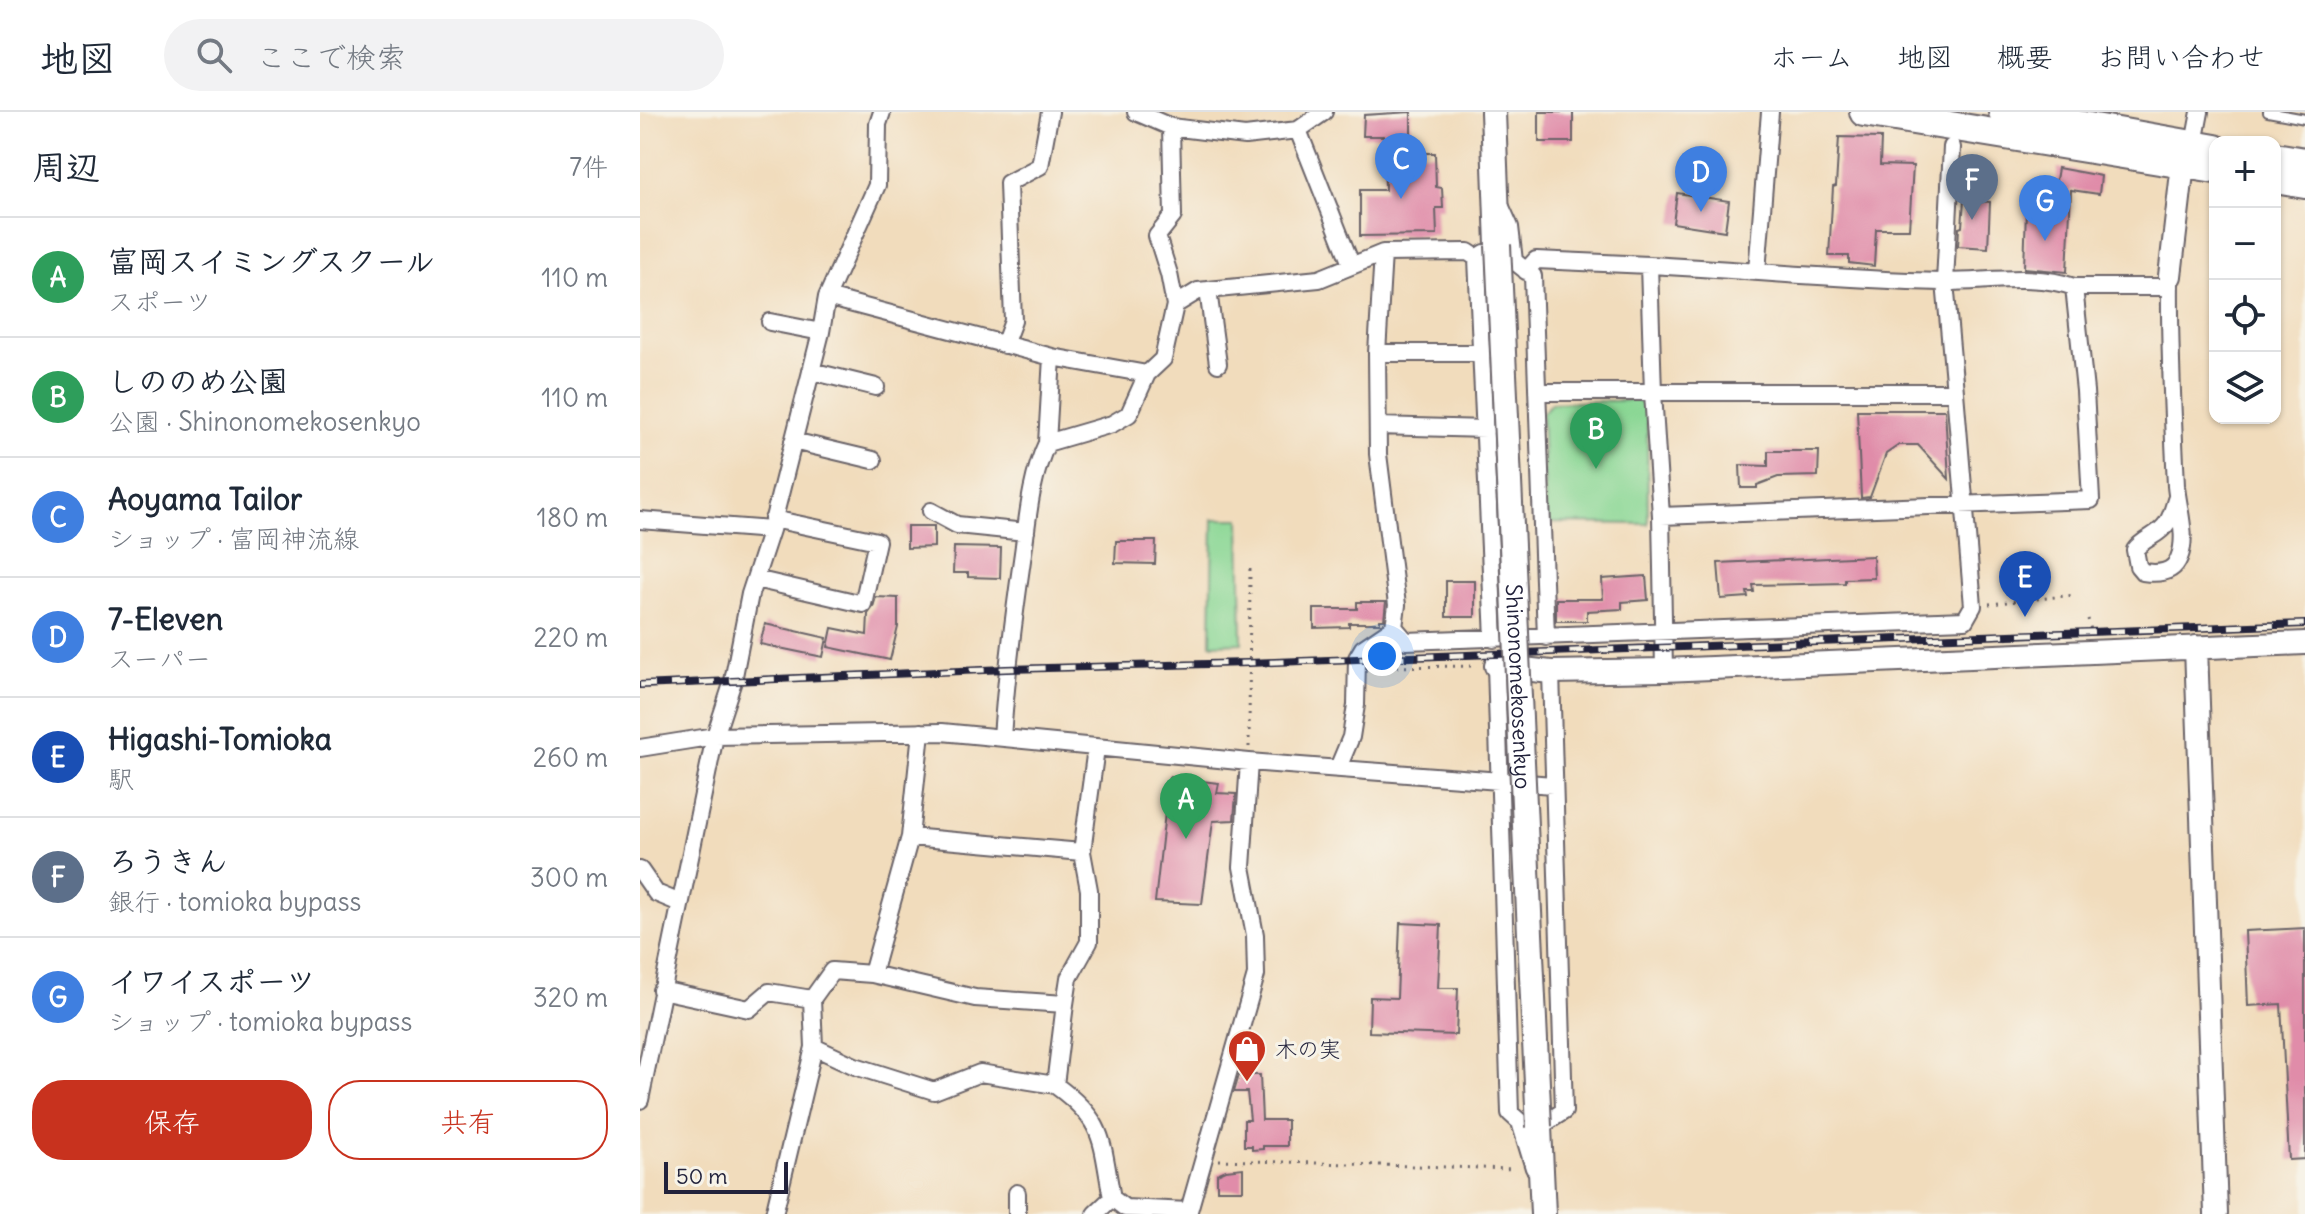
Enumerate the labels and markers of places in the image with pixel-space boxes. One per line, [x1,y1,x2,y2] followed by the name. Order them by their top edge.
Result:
[1375,133,1427,199] pin: C
[1675,146,1727,212] pin: D
[1946,154,1998,220] pin: F
[2019,175,2071,241] pin: G
[1570,403,1622,469] pin: B
[1999,551,2051,617] pin: E
[1160,773,1212,839] pin: A
[1226,1028,1268,1083] shop icon: 木の実
[1275,1035,1341,1063] place label: 木の実

